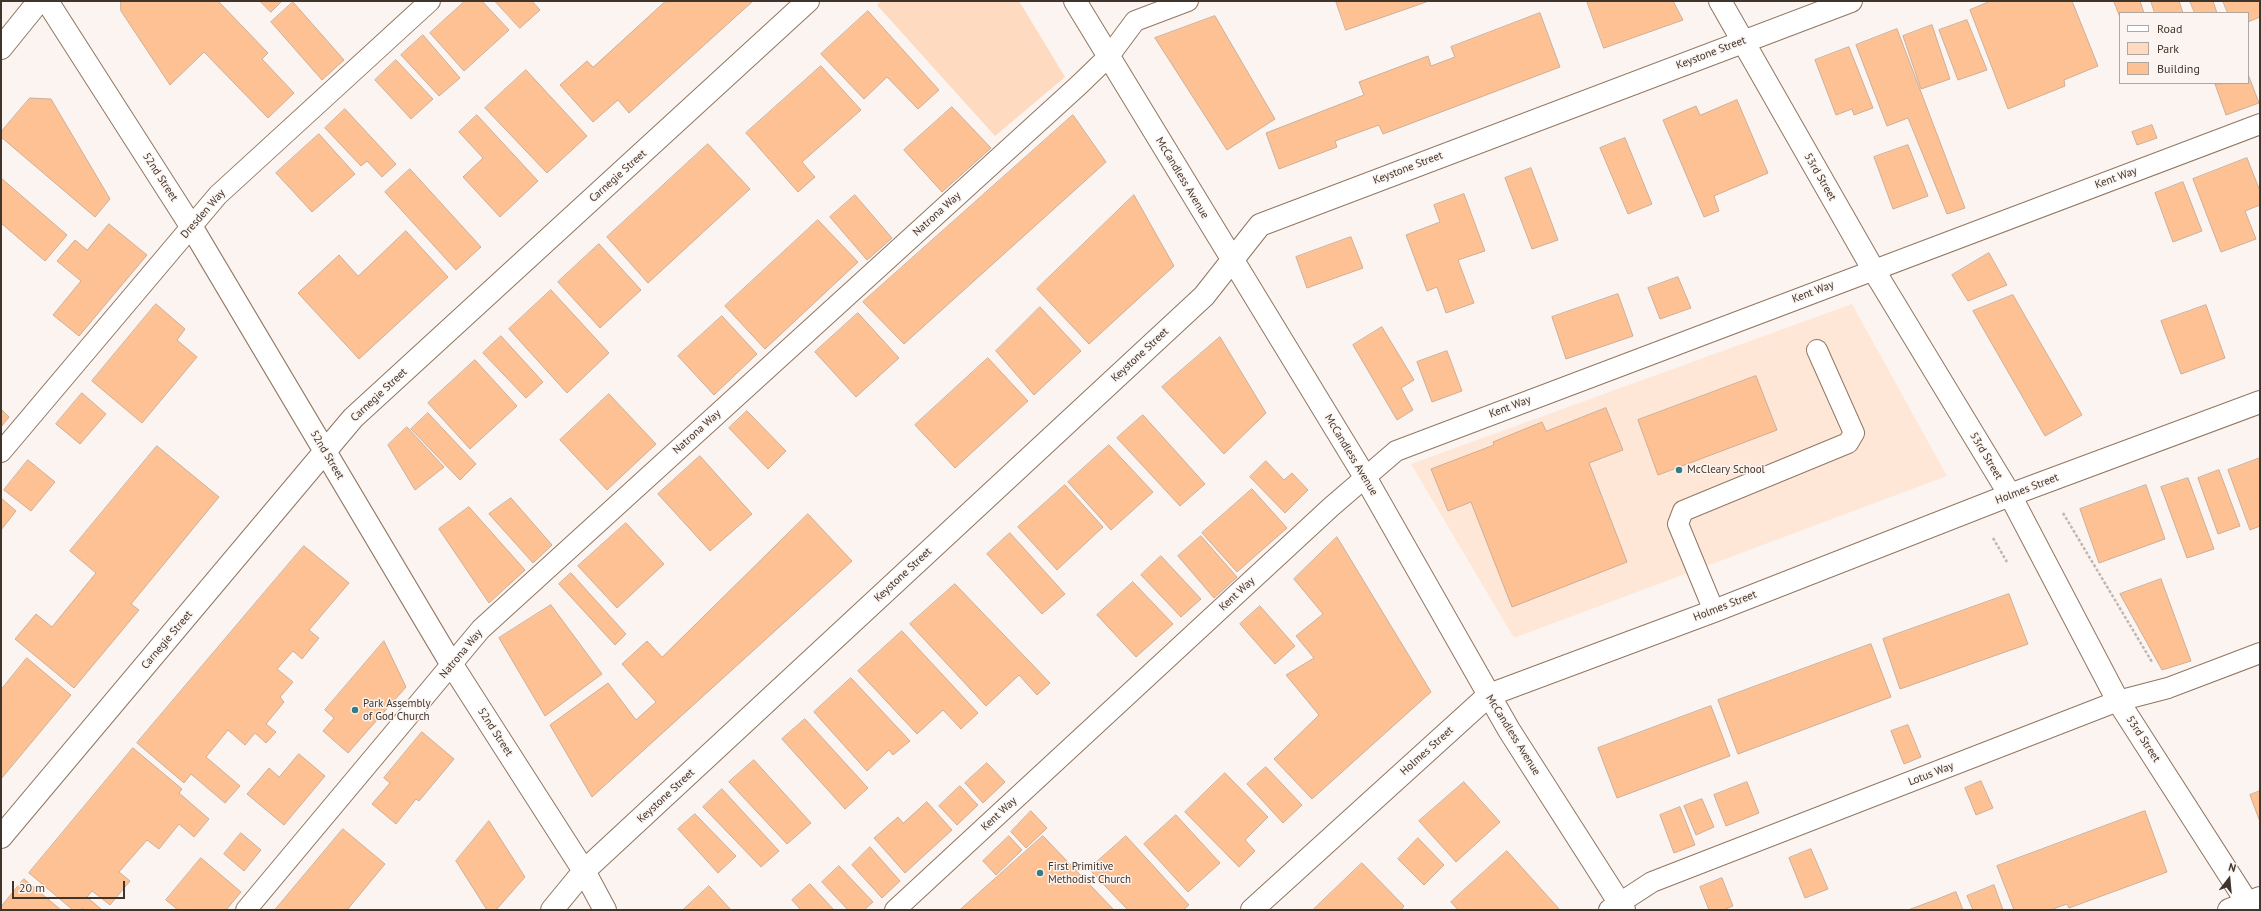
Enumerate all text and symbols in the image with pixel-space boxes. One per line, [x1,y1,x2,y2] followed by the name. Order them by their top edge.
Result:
[2119,12,2249,84] legend
[2157,21,2182,36] text: Road
[1674,34,1748,72] street label: Keystone Street
[2157,41,2179,56] text: Park
[2157,61,2200,76] text: Building
[1153,135,1211,221] street label: McCandless Avenue
[587,147,649,205] street label: Carnegie Street
[1371,149,1445,187] street label: Keystone Street
[139,150,181,204] street label: 52nd Street
[1801,151,1839,203] street label: 53rd Street
[2093,164,2139,192] street label: Kent Way
[178,187,228,241] street label: Dresden Way
[910,189,964,239] street label: Natrona Way
[1790,278,1836,306] street label: Kent Way
[1109,325,1171,385] street label: Keystone Street
[348,366,410,424] street label: Carnegie Street
[1487,393,1533,421] street label: Kent Way
[670,407,724,457] street label: Natrona Way
[1322,412,1380,498] street label: McCandless Avenue
[307,428,347,482] street label: 52nd Street
[1967,430,2005,482] street label: 53rd Street
[1687,463,1765,477] place label: McCleary School
[1674,465,1684,475] marker: McCleary School
[1994,471,2060,507] street label: Holmes Street
[872,545,934,605] street label: Keystone Street
[1217,574,1257,614] street label: Kent Way
[1692,588,1758,624] street label: Holmes Street
[139,608,195,672] street label: Carnegie Street
[437,627,485,681] street label: Natrona Way
[1483,692,1543,778] street label: McCandless Avenue
[363,697,431,723] place label: Park Assembly of God Church
[350,705,360,715] marker: Park Assembly of God Church
[474,705,516,759] street label: 52nd Street
[2123,713,2163,765] street label: 53rd Street
[1398,724,1456,778] street label: Holmes Street
[1907,759,1955,789] street label: Lotus Way
[635,766,697,826] street label: Keystone Street
[979,794,1019,834] street label: Kent Way
[2209,859,2249,899] north arrow
[1048,860,1131,886] place label: First Primitive Methodist Church
[2227,860,2238,875] text: N
[1035,868,1045,878] marker: First Primitive Methodist Church
[14,873,127,899] scale bar
[19,880,45,895] text: 20 m

